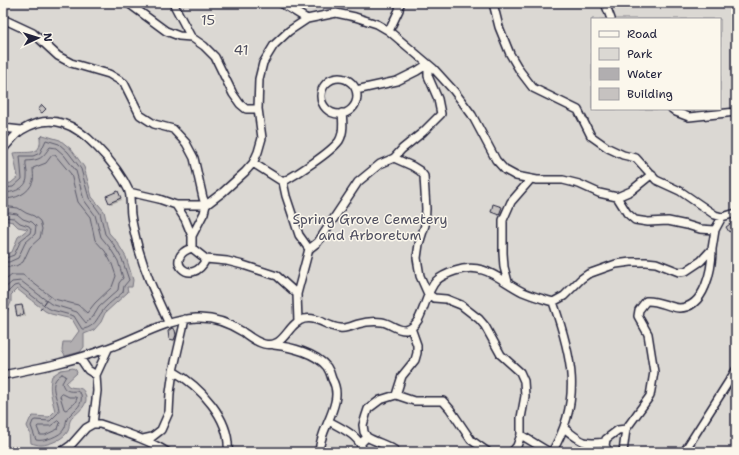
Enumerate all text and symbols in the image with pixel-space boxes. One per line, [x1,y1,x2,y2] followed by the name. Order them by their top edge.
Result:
[201,11,215,29] park label: 15
[18,18,58,58] north arrow
[591,18,721,110] legend
[627,26,658,42] text: Road
[40,32,55,42] text: N
[234,41,248,59] park label: 41
[627,46,653,62] text: Park
[627,66,663,82] text: Water
[627,86,673,102] text: Building
[292,210,448,244] park label: Spring Grove Cemetery and Arboretum

